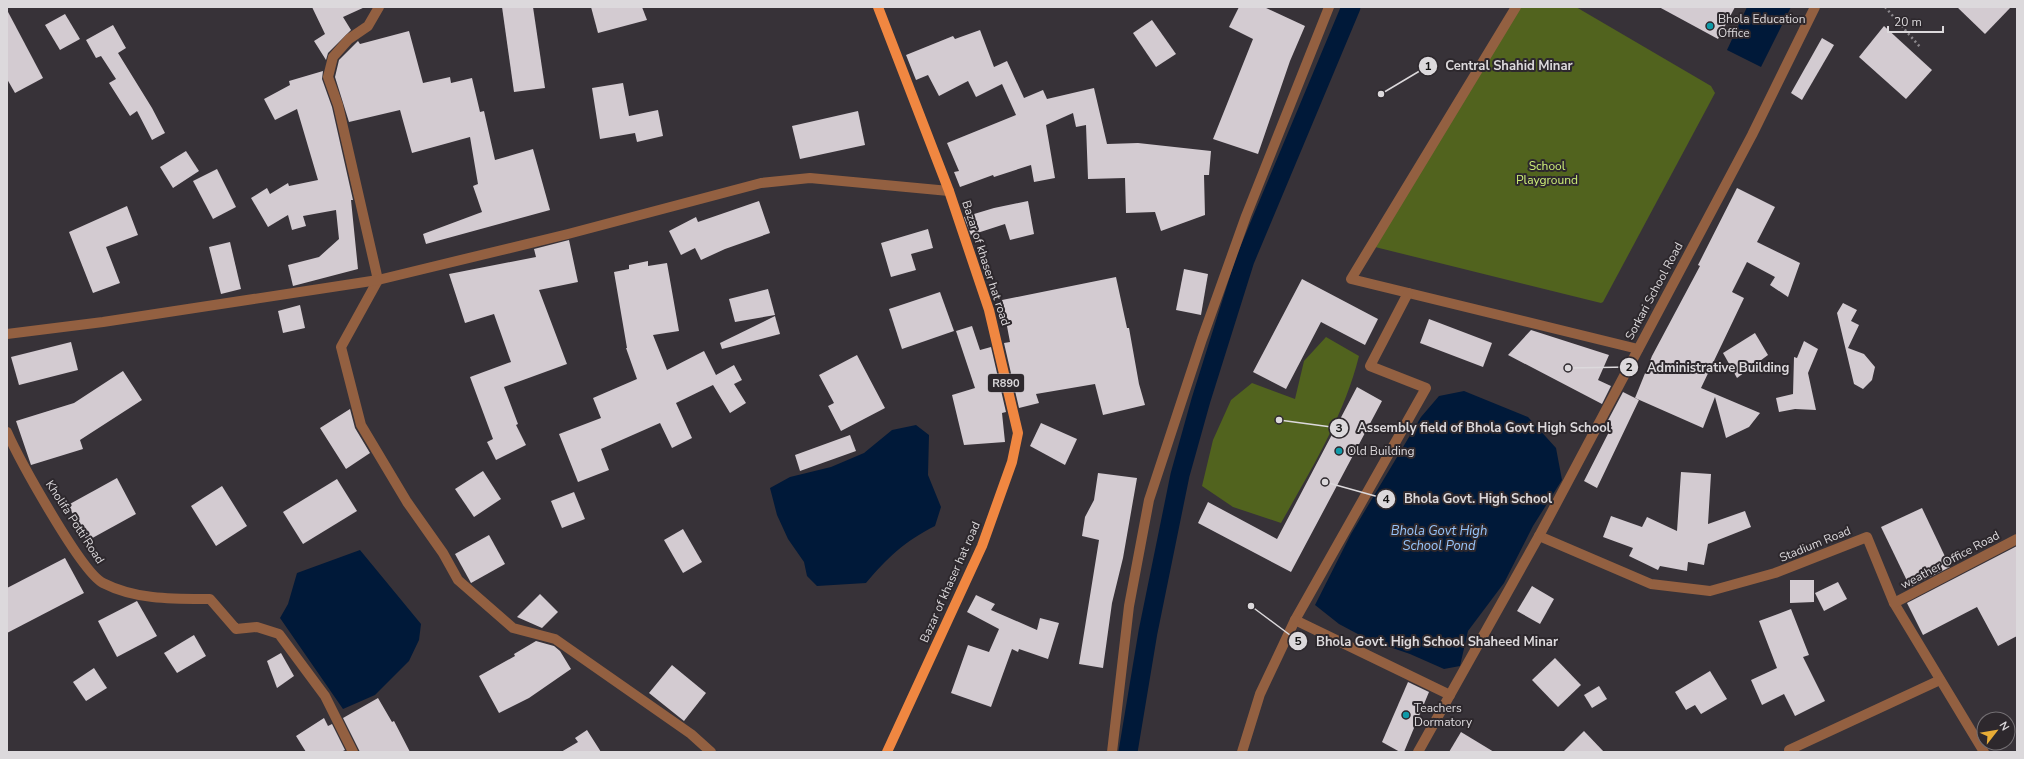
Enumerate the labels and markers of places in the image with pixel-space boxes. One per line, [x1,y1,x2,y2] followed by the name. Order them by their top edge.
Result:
[1718,11,1806,41] place label: Bhola Education Office
[1705,21,1715,31] marker: Bhola Education Office
[1418,53,1581,78] callout: Central Shahid Minar
[1619,354,1797,379] callout: Administrative Building
[1329,415,1619,440] callout: Assembly field of Bhola Govt High School
[1347,443,1415,459] place label: Old Building
[1334,446,1344,456] marker: Old Building
[1376,486,1560,511] callout: Bhola Govt. High School
[1288,628,1566,653] callout: Bhola Govt. High School Shaheed Minar
[1414,700,1473,730] place label: Teachers Dormatory
[1401,710,1411,720] marker: Teachers Dormatory

